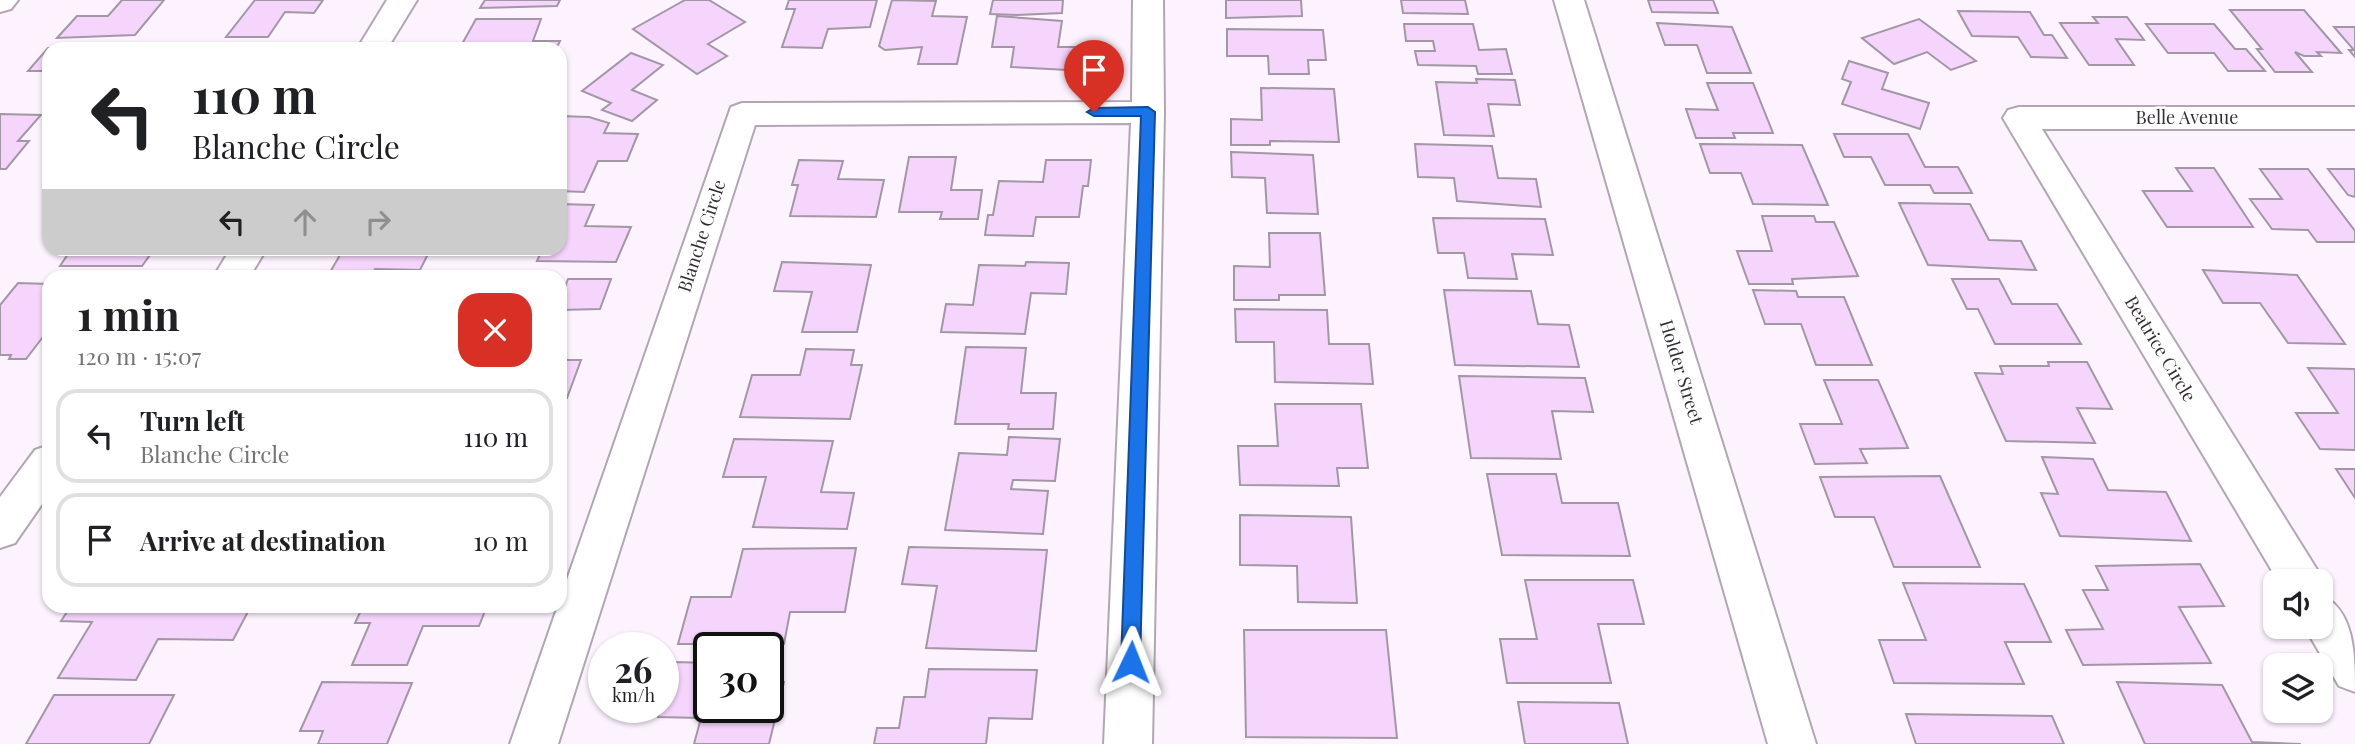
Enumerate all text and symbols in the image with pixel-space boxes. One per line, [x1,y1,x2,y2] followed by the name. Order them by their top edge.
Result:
[1064,40,1124,112] pin
[1075,51,1113,89] icon: arrive
[192,61,317,126] text: 110 m
[77,70,168,161] icon: left
[2136,105,2238,129] street label: Belle Avenue
[192,124,400,167] text: Blanche Circle
[672,176,731,295] street label: Blanche Circle
[213,203,251,241] icon: left
[286,203,324,241] icon: ahead
[359,203,397,241] icon: right
[77,286,180,342] text: 1 min
[2120,291,2202,406] street label: Beatrice Circle
[458,293,532,367] button: close
[1655,317,1709,427] street label: Holder Street
[77,340,201,371] text: 120 m · 15:07
[140,403,245,438] text: Turn left
[81,417,119,455] icon: left
[464,419,528,454] text: 110 m
[140,438,289,469] text: Blanche Circle
[81,521,119,559] icon: arrive
[140,523,386,558] text: Arrive at destination
[473,523,528,558] text: 10 m
[2263,569,2333,723] map controls
[2263,569,2333,639] button: sound
[1094,625,1168,699] position arrow
[693,632,784,723] speed limit sign: 30
[615,645,652,692] text: 26
[2263,653,2333,723] button: layers
[612,683,655,707] text: km/h

